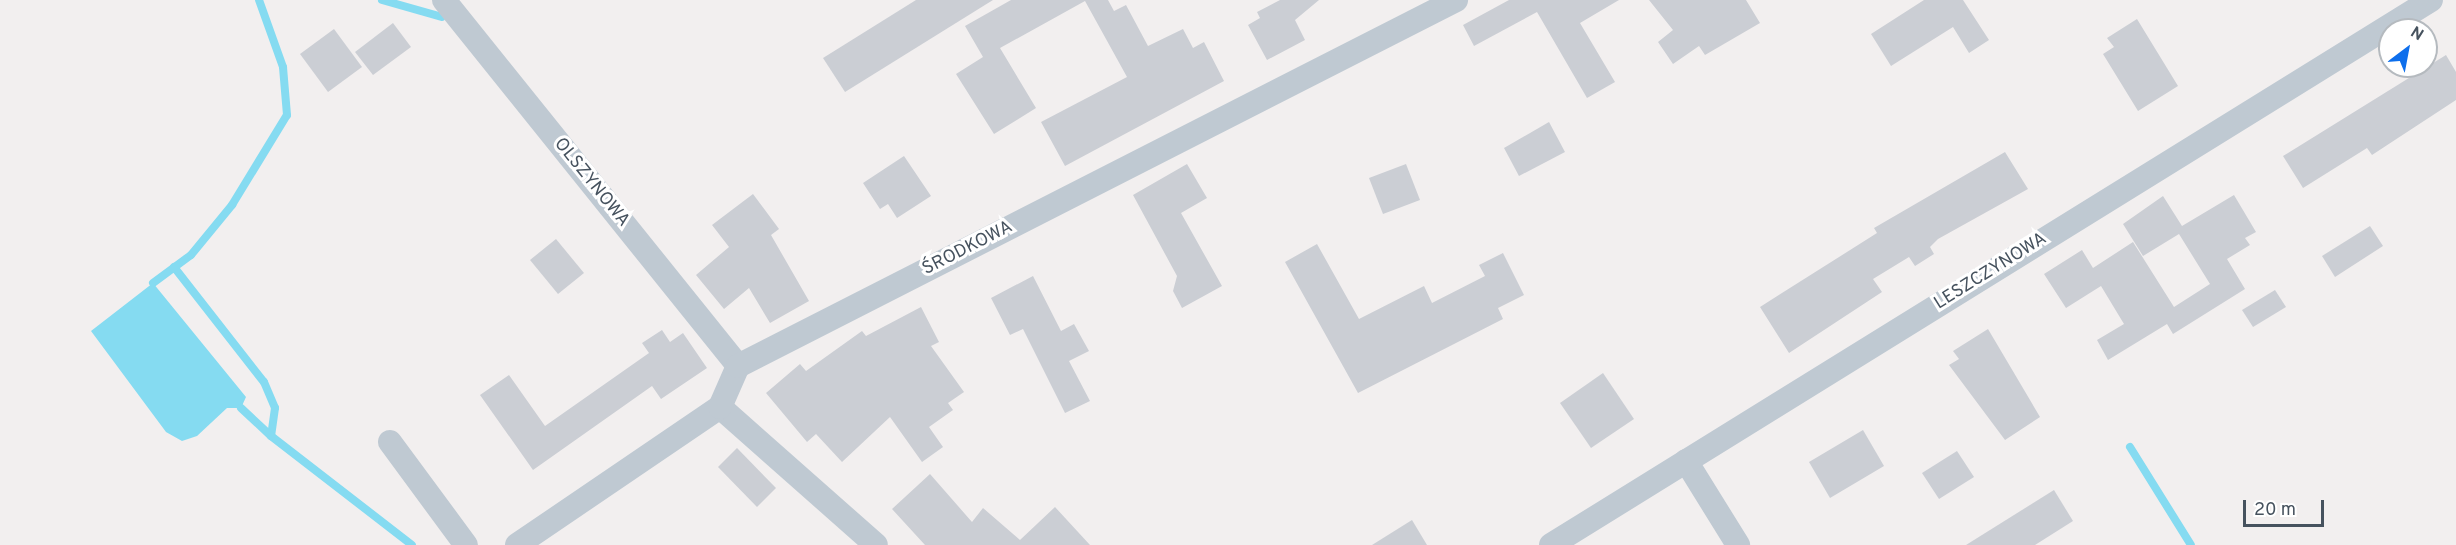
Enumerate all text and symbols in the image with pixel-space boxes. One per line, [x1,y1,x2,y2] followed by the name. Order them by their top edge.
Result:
[2378,18,2438,78] north arrow
[2406,23,2427,46] text: N
[549,134,633,232] street label: OLSZYNOWA
[919,217,1017,281] street label: ŚRODKOWA
[1931,229,2051,315] street label: LESZCZYNOWA
[2246,488,2327,526] scale bar
[2254,499,2296,522] text: 20 m

